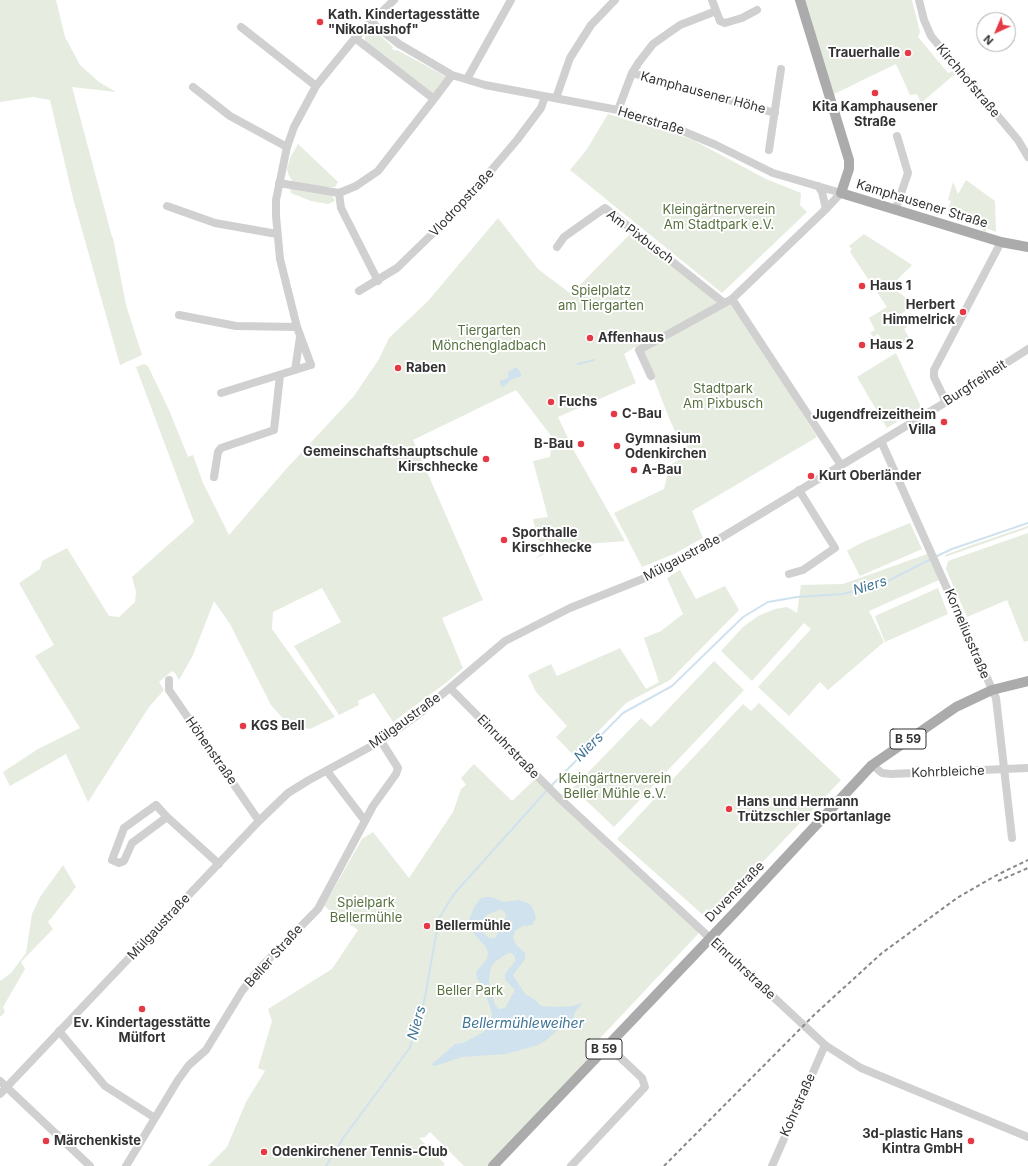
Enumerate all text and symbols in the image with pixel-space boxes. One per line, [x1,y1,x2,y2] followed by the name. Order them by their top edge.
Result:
[328,7,480,38] place label: Kath. Kindertagesstätte "Nikolaushof"
[976,12,1016,52] north arrow
[315,17,325,27] marker: Kath. Kindertagesstätte "Nikolaushof"
[980,32,996,48] text: N
[933,41,1003,121] street label: Kirchhofstraße
[828,45,900,61] place label: Trauerhalle
[903,48,913,58] marker: Trauerhalle
[639,69,767,117] street label: Kamphausener Höhe
[870,88,880,98] marker: Kita Kamphausener Straße
[812,99,938,130] place label: Kita Kamphausener Straße
[616,104,686,138] street label: Heerstraße
[427,166,497,240] street label: Vlodropstraße
[854,177,990,231] street label: Kamphausener Straße
[663,202,775,233] park label: Kleingärtnerverein Am Stadtpark e.V.
[603,207,677,267] street label: Am Pixbusch
[870,278,911,294] place label: Haus 1
[857,281,867,291] marker: Haus 1
[558,283,644,314] park label: Spielplatz am Tiergarten
[883,297,955,328] place label: Herbert Himmelrick
[958,307,968,317] marker: Herbert Himmelrick
[432,323,546,354] park label: Tiergarten Mönchengladbach
[598,330,664,346] place label: Affenhaus
[585,333,595,343] marker: Affenhaus
[870,337,914,353] place label: Haus 2
[857,340,867,350] marker: Haus 2
[941,357,1009,409] street label: Burgfreiheit
[406,360,446,376] place label: Raben
[393,363,403,373] marker: Raben
[683,381,763,412] park label: Stadtpark Am Pixbusch
[559,394,597,410] place label: Fuchs
[546,397,556,407] marker: Fuchs
[622,406,662,422] place label: C-Bau
[812,407,936,438] place label: Jugendfreizeitheim Villa
[609,409,619,419] marker: C-Bau
[939,417,949,427] marker: Jugendfreizeitheim Villa
[625,431,707,462] place label: Gymnasium Odenkirchen
[534,436,573,452] place label: B-Bau
[576,439,586,449] marker: B-Bau
[612,441,622,451] marker: Gymnasium Odenkirchen
[303,444,478,475] place label: Gemeinschaftshauptschule Kirschhecke
[481,454,491,464] marker: Gemeinschaftshauptschule Kirschhecke
[642,462,682,478] place label: A-Bau
[629,465,639,475] marker: A-Bau
[819,468,921,484] place label: Kurt Oberländer
[806,471,816,481] marker: Kurt Oberländer
[512,525,592,556] place label: Sporthalle Kirschhecke
[641,531,723,585] street label: Mülgaustraße
[499,535,509,545] marker: Sporthalle Kirschhecke
[851,573,889,599] water label: Niers
[941,587,993,681] street label: Korneliusstraße
[366,690,444,752] street label: Mülgaustraße
[474,712,542,782] street label: Einruhrstraße
[182,714,240,788] street label: Höhenstraße
[251,718,305,734] place label: KGS Bell
[238,721,248,731] marker: KGS Bell
[571,729,607,765] water label: Niers
[890,729,926,749] road number: B 59
[911,763,985,781] street label: Kohrbleiche
[559,771,671,802] park label: Kleingärtnerverein Beller Mühle e.V.
[737,794,891,825] place label: Hans und Hermann Trützschler Sportanlage
[724,804,734,814] marker: Hans und Hermann Trützschler Sportanlage
[702,858,768,926] street label: Duvenstraße
[125,891,193,963] street label: Mülgaustraße
[330,895,402,926] park label: Spielpark Bellermühle
[435,918,511,934] place label: Bellermühle
[242,921,306,991] street label: Beller Straße
[422,921,432,931] marker: Bellermühle
[707,935,779,1003] street label: Einruhrstraße
[437,983,503,999] park label: Beller Park
[137,1004,147,1014] marker: Ev. Kindertagesstätte Mülfort
[404,1004,430,1042] water label: Niers
[73,1015,211,1046] place label: Ev. Kindertagesstätte Mülfort
[462,1016,584,1032] water label: Bellermühleweiher
[586,1039,622,1059] road number: B 59
[777,1071,819,1139] street label: Kohrstraße
[862,1126,963,1157] place label: 3d-plastic Hans Kintra GmbH
[54,1133,141,1149] place label: Märchenkiste
[41,1136,51,1146] marker: Märchenkiste
[966,1136,976,1146] marker: 3d-plastic Hans Kintra GmbH
[272,1144,448,1160] place label: Odenkirchener Tennis-Club
[259,1147,269,1157] marker: Odenkirchener Tennis-Club

